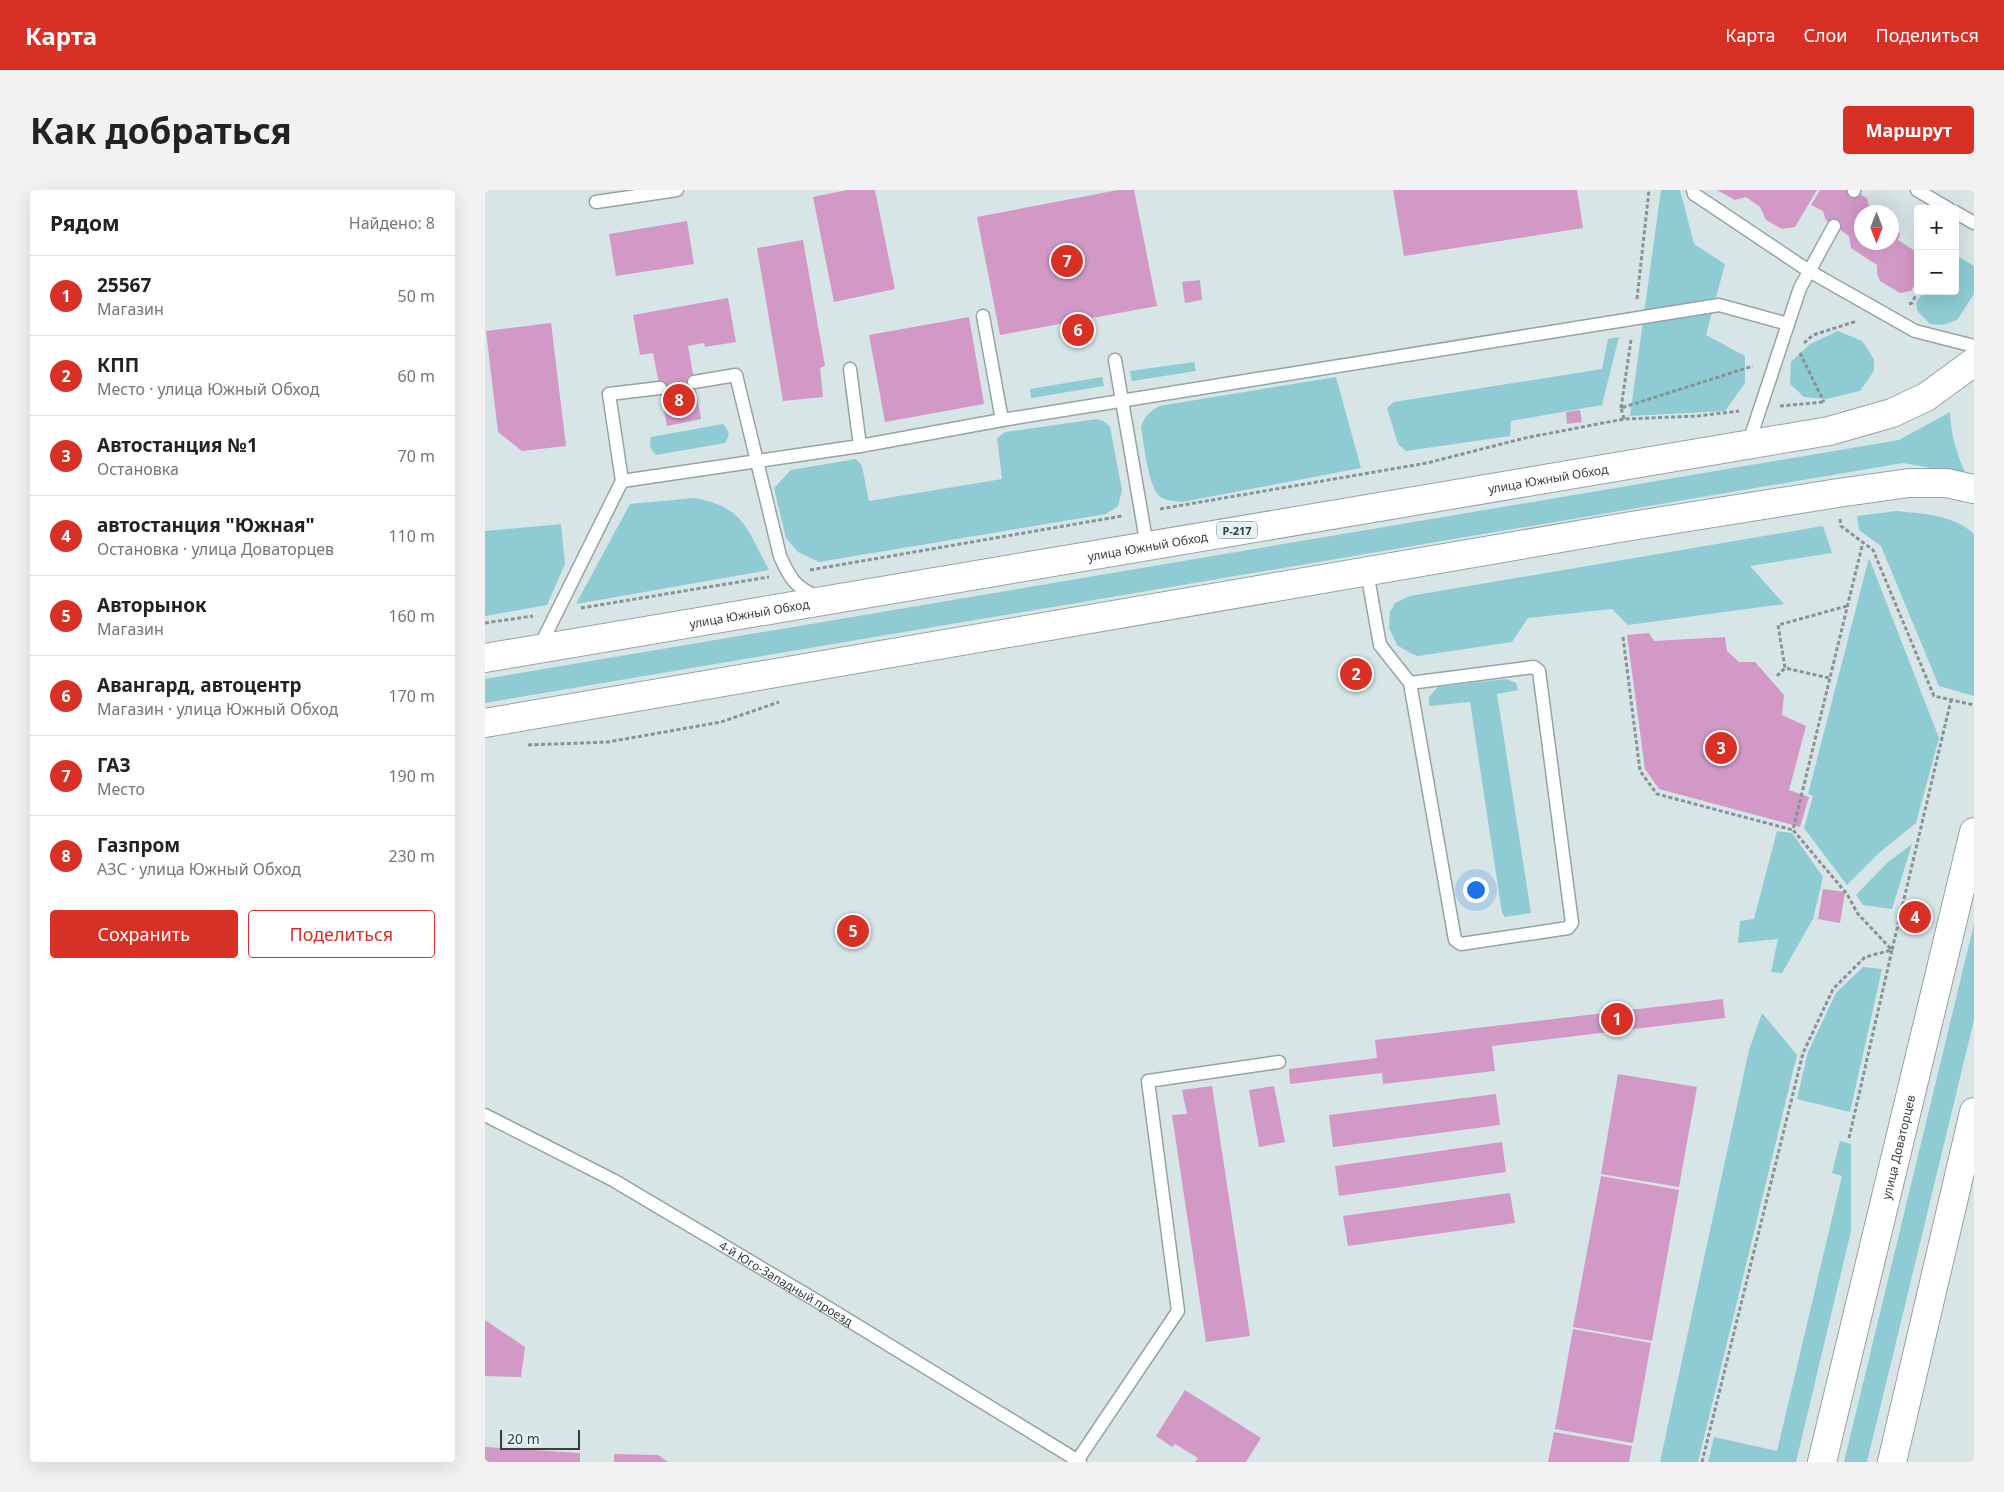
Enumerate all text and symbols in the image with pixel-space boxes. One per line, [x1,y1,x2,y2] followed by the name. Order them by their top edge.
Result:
[25,19,97,52] text: Карта
[1725,23,1775,47] text: Карта
[1803,23,1847,47] text: Слои
[1875,23,1979,47] text: Поделиться
[1843,106,1974,154] button: Маршрут
[30,107,292,154] text: Как добраться
[1854,205,1899,250] north arrow
[1914,205,1959,295] map controls
[1914,205,1959,250] button: +
[50,209,120,237] text: Рядом
[349,212,435,234] text: Найдено: 8
[1051,242,1083,280] pin: 7
[1914,250,1959,295] button: −
[97,272,151,298] text: 25567
[61,285,71,307] text: 1
[398,285,435,307] text: 50 m
[97,298,164,320] text: Магазин
[1062,311,1094,349] pin: 6
[97,352,139,378] text: КПП
[61,365,71,387] text: 2
[398,365,435,387] text: 60 m
[97,378,319,400] text: Место · улица Южный Обход
[663,381,695,419] pin: 8
[97,432,258,458] text: Автостанция №1
[61,445,71,467] text: 3
[398,445,435,467] text: 70 m
[97,458,179,480] text: Остановка
[1487,460,1610,497] street label: улица Южный Обход
[97,512,315,538] text: автостанция "Южная"
[1217,522,1257,538] road number: Р-217
[61,525,71,547] text: 4
[388,525,435,547] text: 110 m
[1086,527,1210,565] street label: улица Южный Обход
[97,538,334,560] text: Остановка · улица Доваторцев
[97,592,207,618] text: Авторынок
[688,595,811,632] street label: улица Южный Обход
[61,605,71,627] text: 5
[388,605,435,627] text: 160 m
[97,618,164,640] text: Магазин
[1340,655,1372,693] pin: 2
[97,672,302,698] text: Авангард, автоцентр
[61,685,71,707] text: 6
[388,685,435,707] text: 170 m
[97,698,338,720] text: Магазин · улица Южный Обход
[1705,729,1737,767] pin: 3
[97,752,131,778] text: ГАЗ
[61,765,71,787] text: 7
[388,765,435,787] text: 190 m
[97,778,145,800] text: Место
[97,832,180,858] text: Газпром
[61,845,71,867] text: 8
[388,845,435,867] text: 230 m
[97,858,301,880] text: АЗС · улица Южный Обход
[1463,877,1489,903] your location
[1899,898,1931,936] pin: 4
[50,910,238,958] button: Сохранить
[248,910,435,958] button: Поделиться
[837,912,869,950] pin: 5
[1601,1000,1633,1038] pin: 1
[1877,1093,1919,1201] street label: улица Доваторцев
[716,1236,857,1330] street label: 4-й Юго-Западный проезд
[500,1427,580,1450] scale bar
[507,1429,540,1448] text: 20 m

